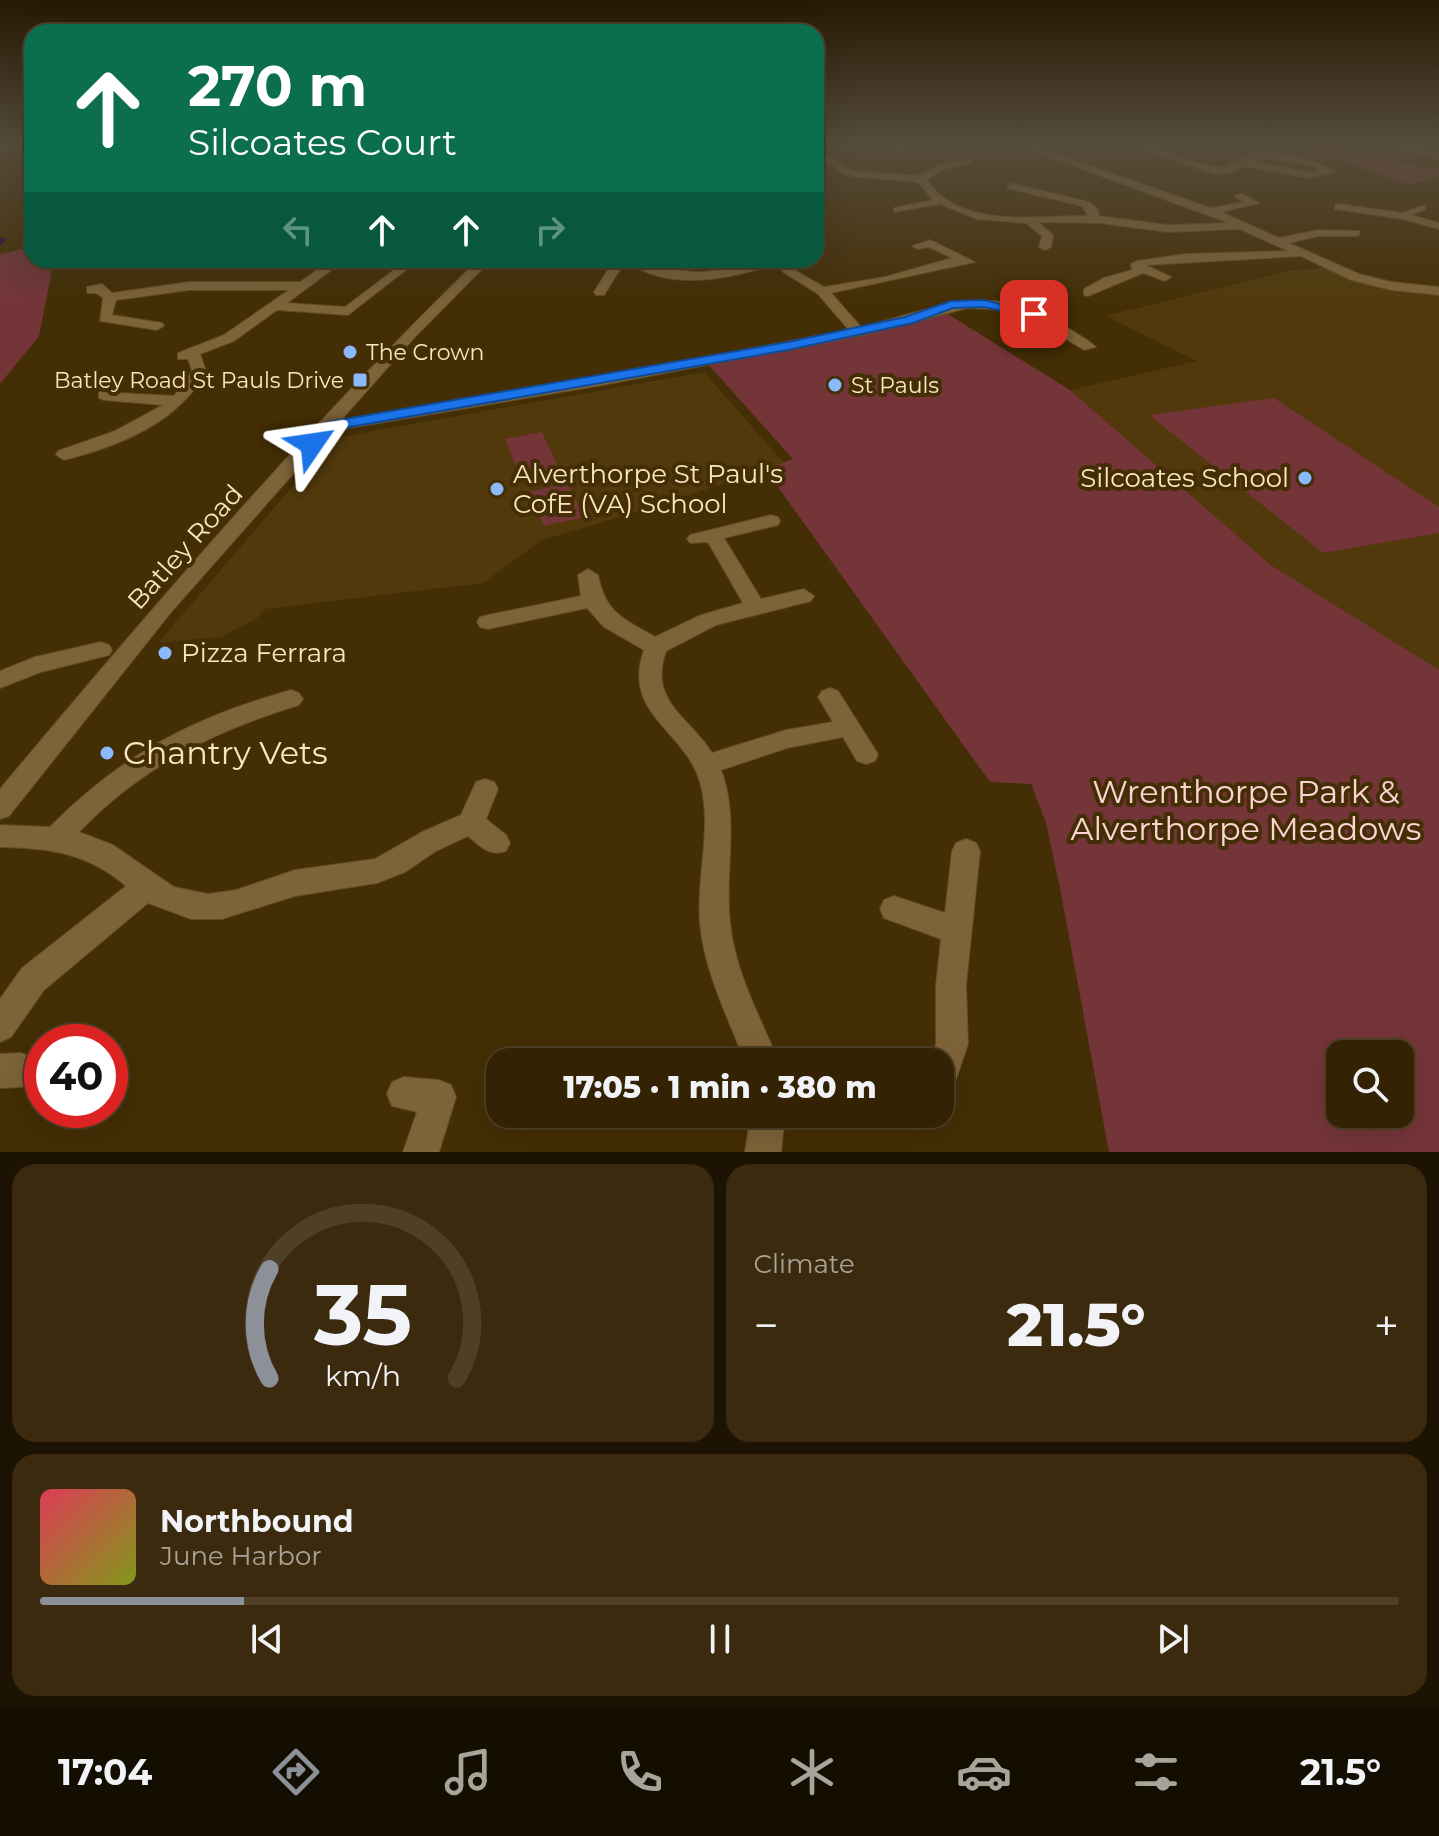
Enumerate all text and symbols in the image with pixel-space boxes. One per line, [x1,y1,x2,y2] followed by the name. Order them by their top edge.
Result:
[188,52,367,120] text: 270 m
[56,56,160,160] icon: ahead
[188,120,457,164] text: Silcoates Court
[276,208,320,252] icon: left
[360,208,404,252] icon: ahead
[444,208,488,252] icon: ahead
[528,208,572,252] icon: right
[1000,280,1068,348] pin
[1012,292,1056,336] icon: arrive
[366,339,484,366] place label: The Crown
[341,343,359,361] marker: The Crown
[54,367,344,394] place label: Batley Road St Pauls Drive
[351,371,369,389] marker: Batley Road St Pauls Drive
[851,372,939,399] place label: St Pauls
[826,376,844,394] marker: St Pauls
[270,402,354,486] position arrow
[513,458,783,520] place label: Alverthorpe St Paul's CofE (VA) School
[1080,462,1289,494] place label: Silcoates School
[1296,469,1314,487] marker: Silcoates School
[121,478,249,616] street label: Batley Road
[488,480,506,498] marker: Alverthorpe St Paul's CofE (VA) School
[181,637,347,669] place label: Pizza Ferrara
[156,644,174,662] marker: Pizza Ferrara
[123,733,328,772] place label: Chantry Vets
[98,744,116,762] marker: Chantry Vets
[1071,772,1421,848] park label: Wrenthorpe Park & Alverthorpe Meadows
[24,1024,128,1128] speed limit sign: 40
[1326,1040,1414,1128] map controls
[1326,1040,1414,1128] button: search
[563,1069,877,1106] text: 17:05 · 1 min · 380 m
[754,1248,855,1280] text: Climate
[313,1264,412,1366] text: 35
[1007,1288,1145,1361] text: 21.5°
[754,1298,779,1352] text: −
[1374,1298,1399,1352] text: +
[325,1358,401,1393] text: km/h
[160,1503,354,1540] text: Northbound
[160,1540,322,1572] text: June Harbor
[245,1617,289,1661] icon: previous
[698,1617,742,1661] icon: pause
[1151,1617,1195,1661] icon: next
[268,1744,324,1800] icon: directions
[440,1744,496,1800] icon: music
[612,1744,668,1800] icon: phone
[784,1744,840,1800] icon: climate
[956,1744,1012,1800] icon: car
[1128,1744,1184,1800] icon: filters
[58,1750,152,1794] text: 17:04
[1300,1750,1381,1794] text: 21.5°

